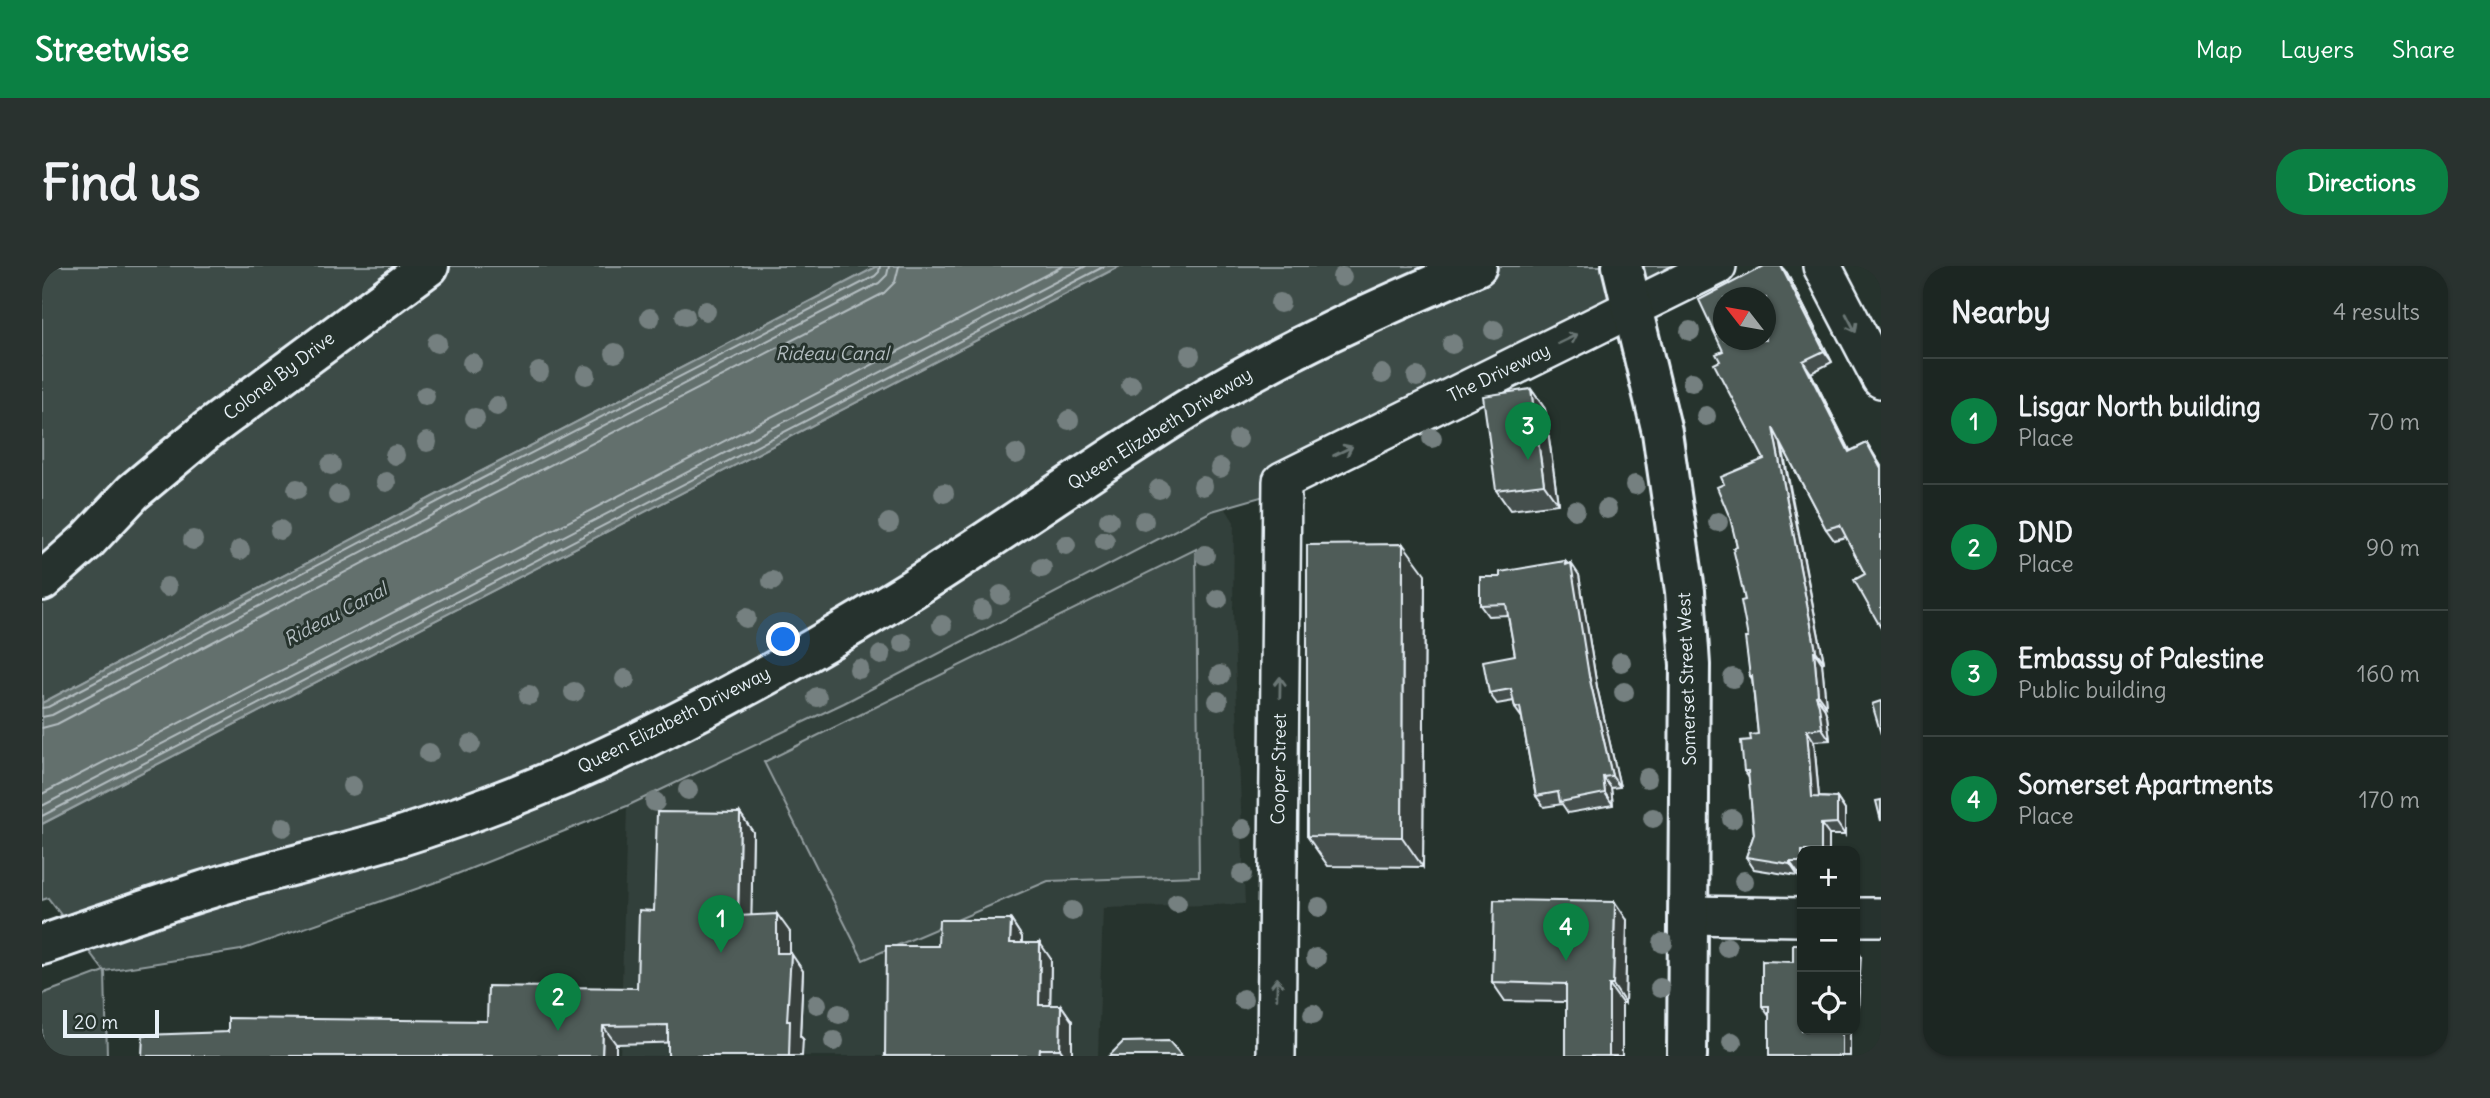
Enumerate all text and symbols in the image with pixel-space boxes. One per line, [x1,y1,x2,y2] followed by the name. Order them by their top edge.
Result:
[35,28,189,70] text: Streetwise
[2196,34,2242,64] text: Map
[2280,34,2354,64] text: Layers
[2392,34,2455,64] text: Share
[2276,149,2448,215] button: Directions
[42,152,200,213] text: Find us
[1713,287,1776,350] north arrow
[1951,293,2051,331] text: Nearby
[2333,297,2420,326] text: 4 results
[1845,312,1859,333] one-way arrow
[219,326,339,425] street label: Colonel By Drive
[1558,331,1578,345] one-way arrow
[1444,338,1554,407] street label: The Driveway
[775,341,891,365] water label: Rideau Canal
[1063,362,1256,495] street label: Queen Elizabeth Driveway
[2018,390,2261,423] text: Lisgar North building
[1505,402,1551,460] pin: 3
[1969,407,1979,436] text: 1
[2368,407,2420,436] text: 70 m
[2018,423,2074,452] text: Place
[1332,444,1353,457] one-way arrow
[2018,516,2073,549] text: DND
[1968,533,1980,562] text: 2
[2366,533,2420,562] text: 90 m
[2018,549,2074,578] text: Place
[279,576,393,651] water label: Rideau Canal
[1672,592,1701,766] street label: Somerset Street West
[766,622,800,656] your location
[2018,642,2264,675] text: Embassy of Palestine
[1967,659,1981,688] text: 3
[2357,659,2420,688] text: 160 m
[574,661,774,778] street label: Queen Elizabeth Driveway
[2018,675,2167,704] text: Public building
[1273,676,1287,699] one-way arrow
[1266,713,1291,825] street label: Cooper Street
[2018,768,2273,801] text: Somerset Apartments
[1967,785,1981,814] text: 4
[2359,785,2420,814] text: 170 m
[2018,801,2074,830] text: Place
[1797,846,1860,1035] map controls
[1797,846,1860,909] button: +
[698,895,744,953] pin: 1
[1543,903,1589,961] pin: 4
[1797,909,1860,972] button: −
[1797,972,1860,1035] button: locate
[535,973,581,1031] pin: 2
[1270,977,1284,1000] one-way arrow
[63,1007,159,1039] scale bar
[74,1010,118,1034] text: 20 m

